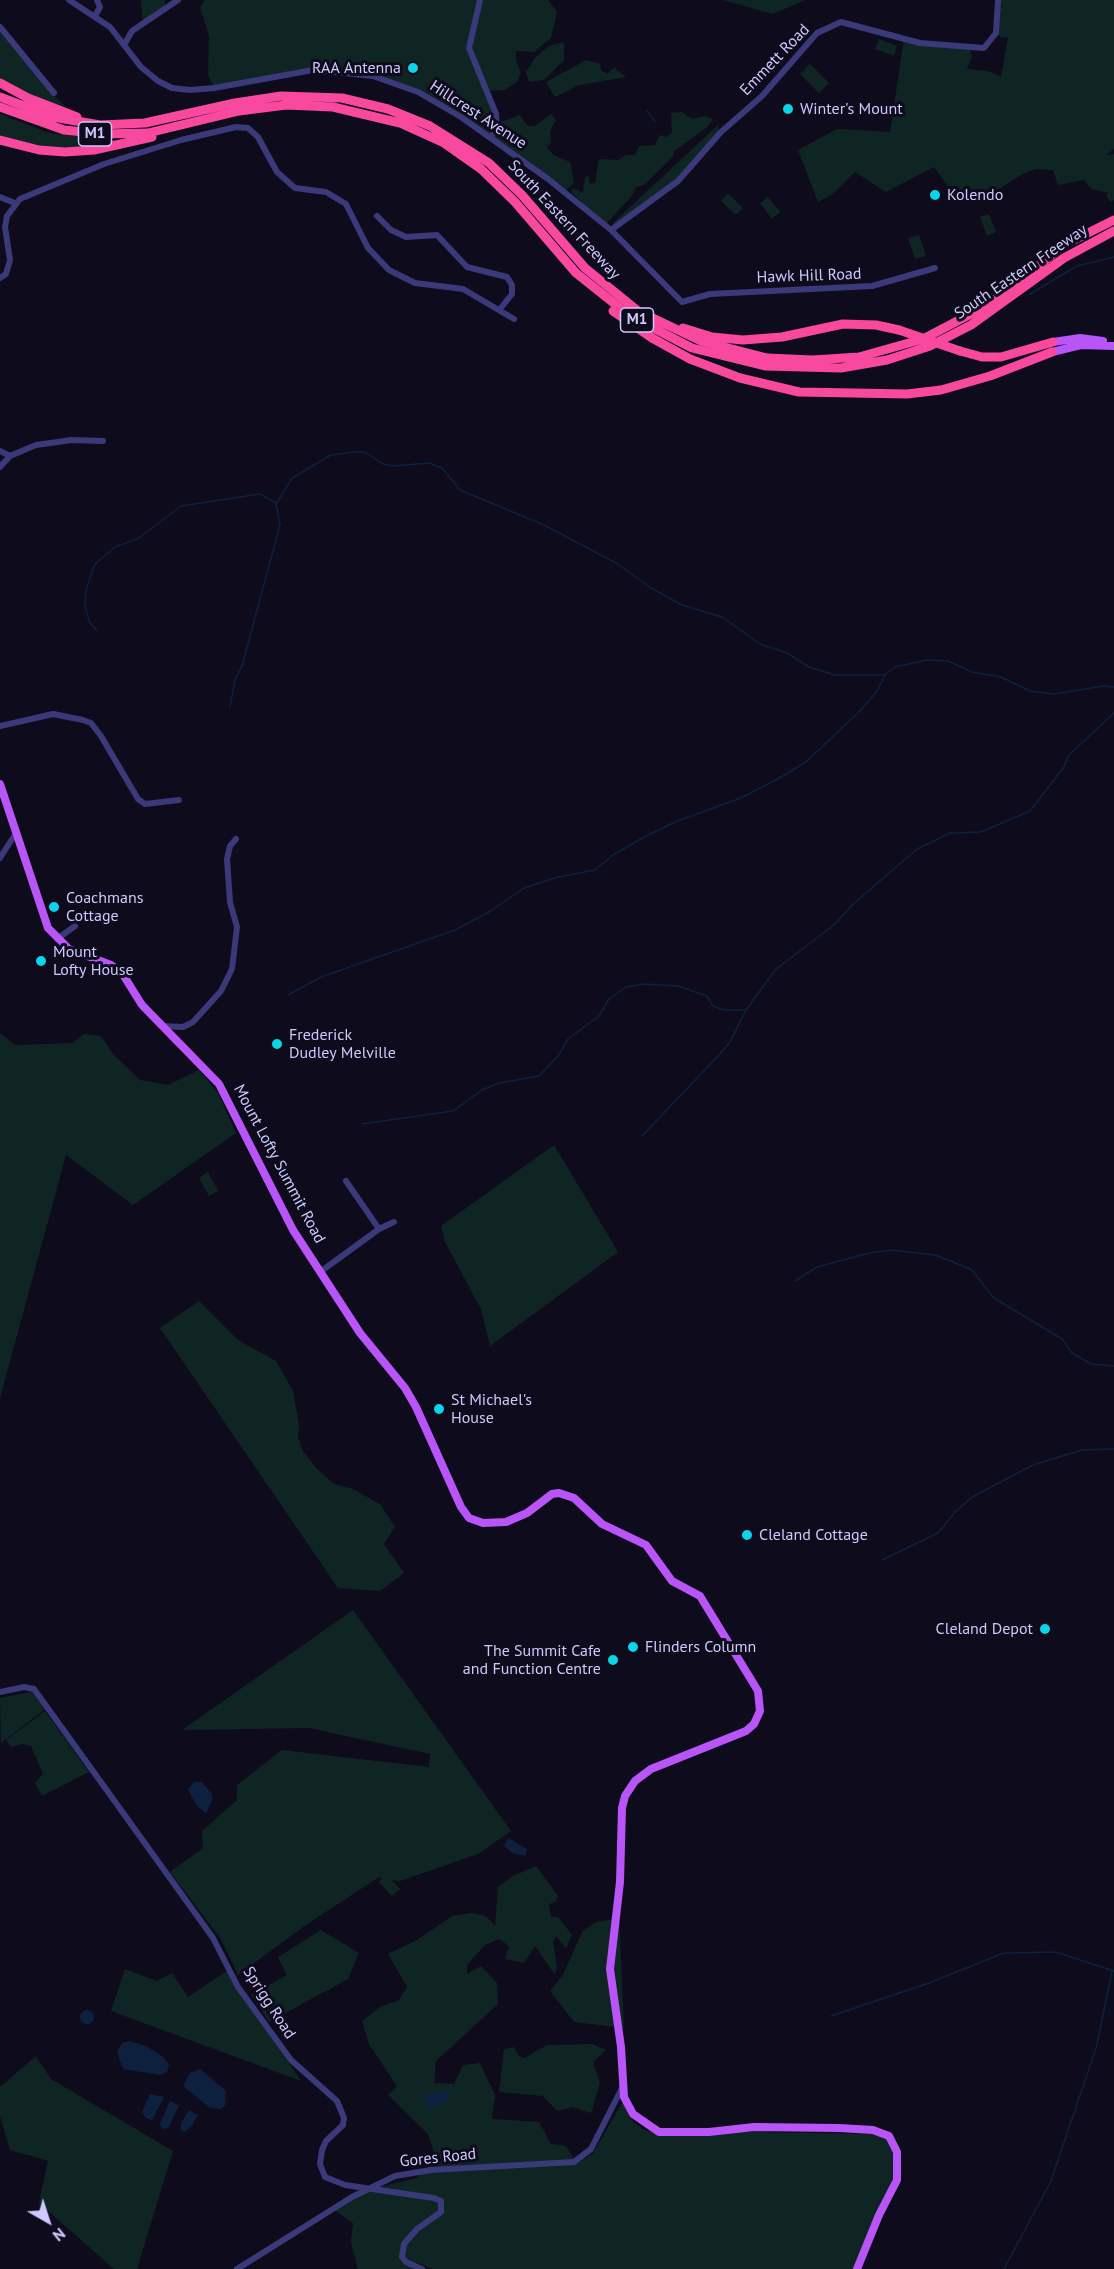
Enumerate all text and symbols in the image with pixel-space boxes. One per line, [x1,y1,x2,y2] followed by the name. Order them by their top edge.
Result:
[736,20,814,100] street label: Emmett Road
[312,58,401,78] place label: RAA Antenna
[406,61,420,75] marker: RAA Antenna
[426,77,530,153] street label: Hillcrest Avenue
[800,99,903,119] place label: Winter's Mount
[781,102,795,116] marker: Winter's Mount
[78,122,112,146] road number: M1
[504,156,624,284] street label: South Eastern Freeway
[947,185,1003,205] place label: Kolendo
[928,188,942,202] marker: Kolendo
[951,220,1091,324] street label: South Eastern Freeway
[756,265,862,287] street label: Hawk Hill Road
[620,308,654,332] road number: M1
[66,888,143,926] place label: Coachmans Cottage
[47,900,61,914] marker: Coachmans Cottage
[53,942,134,980] place label: Mount Lofty House
[34,954,48,968] marker: Mount Lofty House
[289,1025,396,1063] place label: Frederick Dudley Melville
[270,1037,284,1051] marker: Frederick Dudley Melville
[229,1081,329,1247] street label: Mount Lofty Summit Road
[451,1390,532,1428] place label: St Michael's House
[432,1402,446,1416] marker: St Michael's House
[759,1525,868,1545] place label: Cleland Cottage
[740,1528,754,1542] marker: Cleland Cottage
[936,1619,1033,1639] place label: Cleland Depot
[1038,1622,1052,1636] marker: Cleland Depot
[645,1637,756,1657] place label: Flinders Column
[626,1640,640,1654] marker: Flinders Column
[463,1641,601,1679] place label: The Summit Cafe and Function Centre
[606,1653,620,1667] marker: The Summit Cafe and Function Centre
[239,1963,299,2043] street label: Sprigg Road
[399,2144,477,2172] street label: Gores Road
[18,2191,78,2251] north arrow
[49,2224,70,2246] text: N

